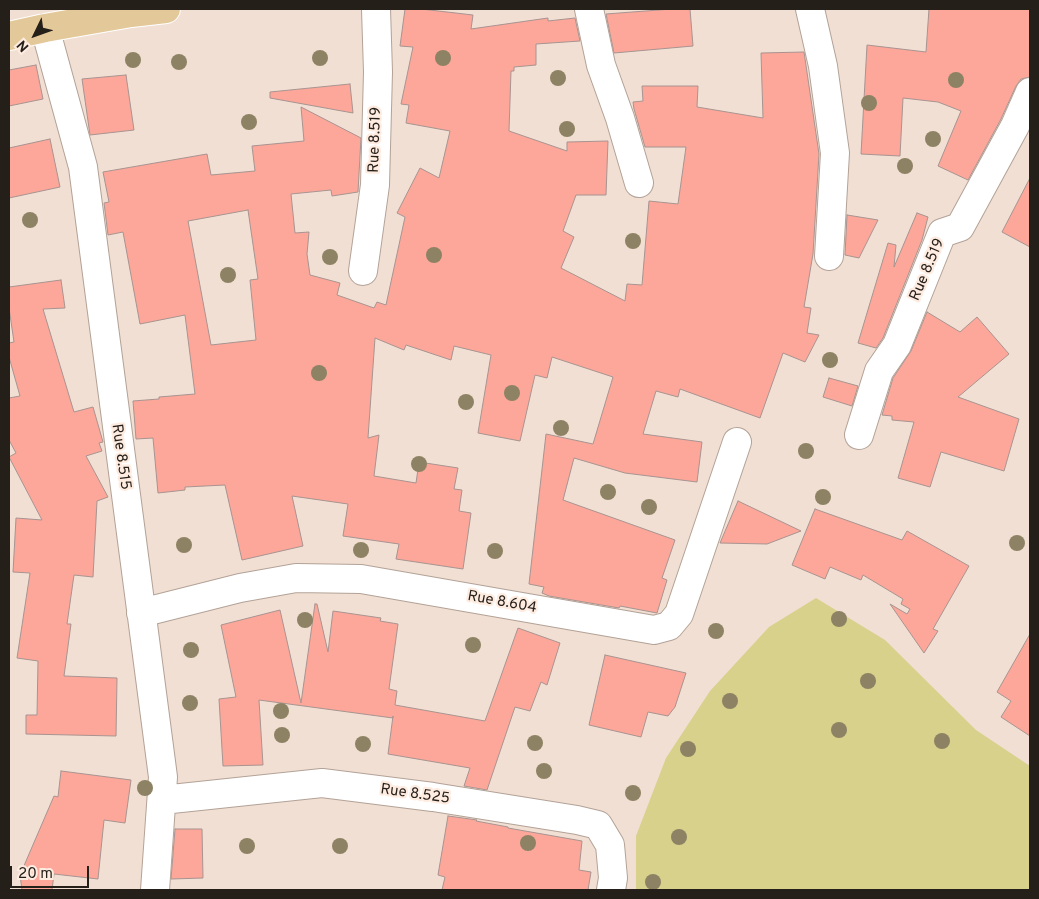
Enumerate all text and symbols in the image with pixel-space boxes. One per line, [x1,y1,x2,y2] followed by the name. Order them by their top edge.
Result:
[10,10,60,60] north arrow
[14,36,33,55] text: N
[366,107,386,173] street label: Rue 8.519
[907,236,949,304] street label: Rue 8.519
[106,423,134,491] street label: Rue 8.515
[466,588,538,618] street label: Rue 8.604
[379,781,451,809] street label: Rue 8.525
[12,856,91,888] scale bar
[18,865,53,884] text: 20 m

